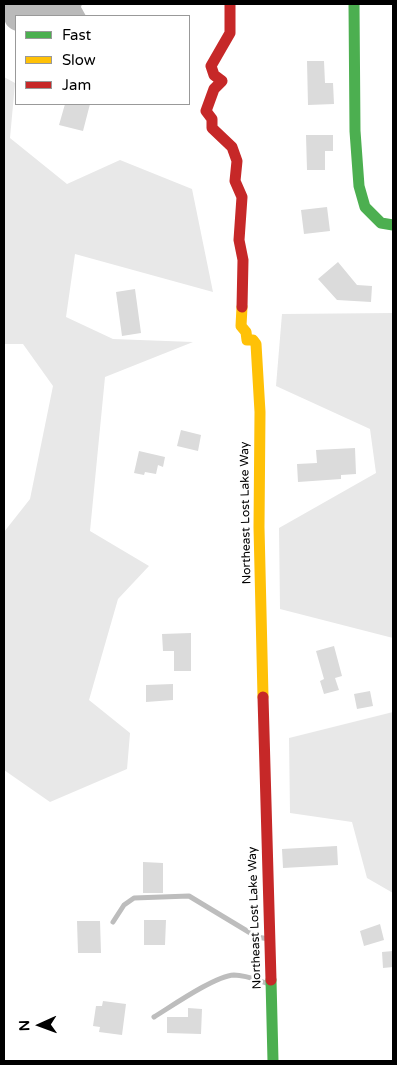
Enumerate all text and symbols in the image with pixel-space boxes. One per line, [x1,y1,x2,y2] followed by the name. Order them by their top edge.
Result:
[15,15,190,105] legend
[62,26,91,44] text: Fast
[62,51,96,69] text: Slow
[62,76,91,94] text: Jam
[238,442,254,584] street label: Northeast Lost Lake Way
[245,847,265,989] street label: Northeast Lost Lake Way
[15,1000,65,1050] north arrow
[16,1020,33,1031] text: N

